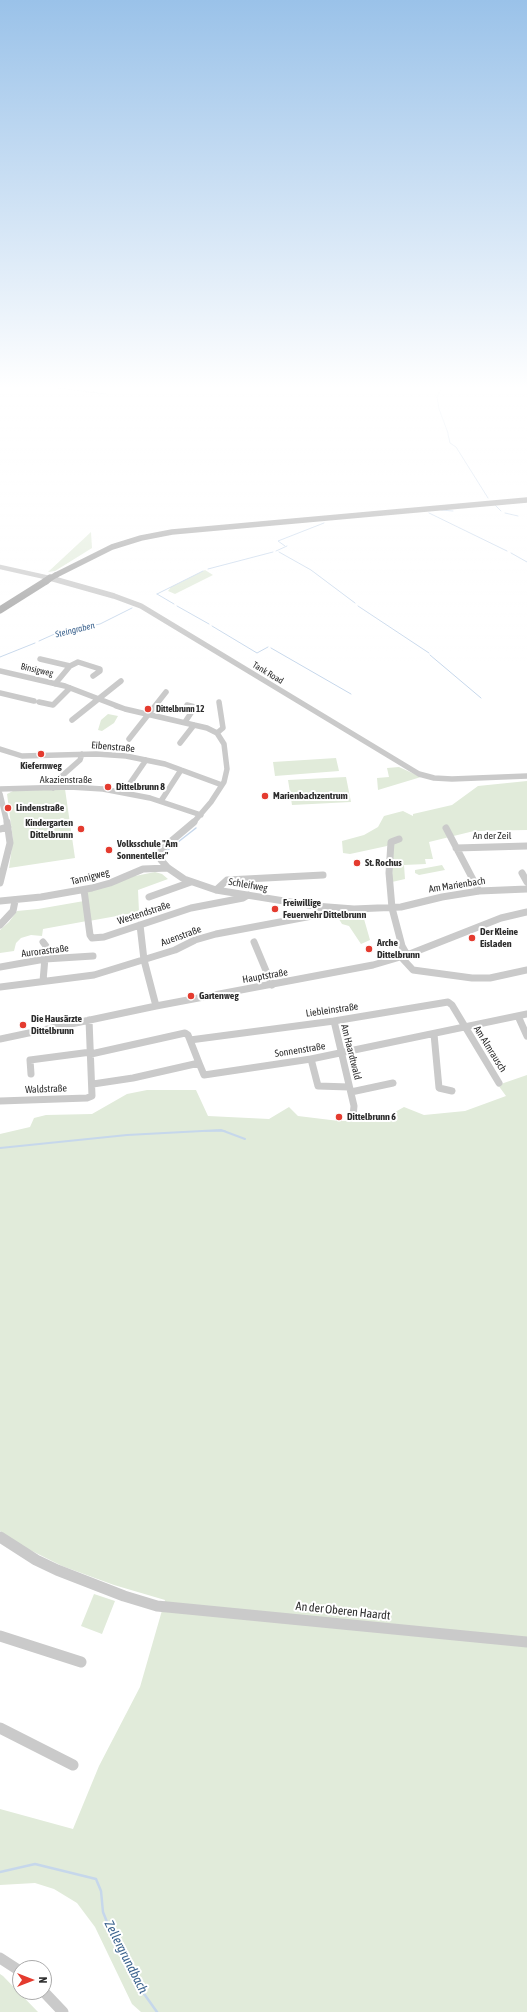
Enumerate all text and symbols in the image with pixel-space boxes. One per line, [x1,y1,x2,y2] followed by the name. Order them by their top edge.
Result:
[54,620,96,640] water label: Steingraben
[251,660,285,686] street label: Tank Road
[20,661,54,679] street label: Binsigweg
[143,704,153,714] marker: Dittelbrunn 12
[156,704,204,714] place label: Dittelbrunn 12
[91,739,135,755] street label: Eibenstraße
[36,749,46,759] marker: Kiefernweg
[20,760,62,772] place label: Kiefernweg
[40,774,92,786] street label: Akazienstraße
[116,781,165,793] place label: Dittelbrunn 8
[103,782,113,792] marker: Dittelbrunn 8
[273,790,348,802] place label: Marienbachzentrum
[260,791,270,801] marker: Marienbachzentrum
[16,802,64,814] place label: Lindenstraße
[3,803,13,813] marker: Lindenstraße
[25,817,73,840] place label: Kindergarten Dittelbrunn
[76,824,86,834] marker: Kindergarten Dittelbrunn
[473,830,511,842] street label: An der Zeil
[117,838,178,862] place label: Volksschule "Am Sonnenteller"
[104,845,114,855] marker: Volksschule "Am Sonnenteller"
[365,857,402,869] place label: St. Rochus
[352,858,362,868] marker: St. Rochus
[69,866,111,888] street label: Tannigweg
[428,875,486,895] street label: Am Marienbach
[227,876,269,894] street label: Schleifweg
[283,897,366,920] place label: Freiwillige Feuerwehr Dittelbrunn
[116,899,172,927] street label: Westendstraße
[270,904,280,914] marker: Freiwillige Feuerwehr Dittelbrunn
[159,923,203,949] street label: Auenstraße
[480,926,518,950] place label: Der Kleine Eisladen
[467,933,477,943] marker: Der Kleine Eisladen
[377,937,420,960] place label: Arche Dittelbrunn
[21,942,69,960] street label: Aurorastraße
[364,944,374,954] marker: Arche Dittelbrunn
[241,966,289,986] street label: Hauptstraße
[199,990,239,1002] place label: Gartenweg
[186,991,196,1001] marker: Gartenweg
[305,1000,359,1020] street label: Liebleinstraße
[31,1013,82,1036] place label: Die Hausärzte Dittelbrunn
[18,1020,28,1030] marker: Die Hausärzte Dittelbrunn
[338,1023,364,1081] street label: Am Haardtwald
[471,1024,509,1074] street label: Am Almrausch
[274,1040,326,1060] street label: Sonnenstraße
[25,1082,67,1096] street label: Waldstraße
[347,1111,396,1123] place label: Dittelbrunn 6
[334,1112,344,1122] marker: Dittelbrunn 6
[295,1599,391,1623] street label: An der Oberen Haardt
[101,1918,151,1996] water label: Zellergrundbach
[12,1960,52,2000] north arrow
[37,1977,49,1983] text: N

